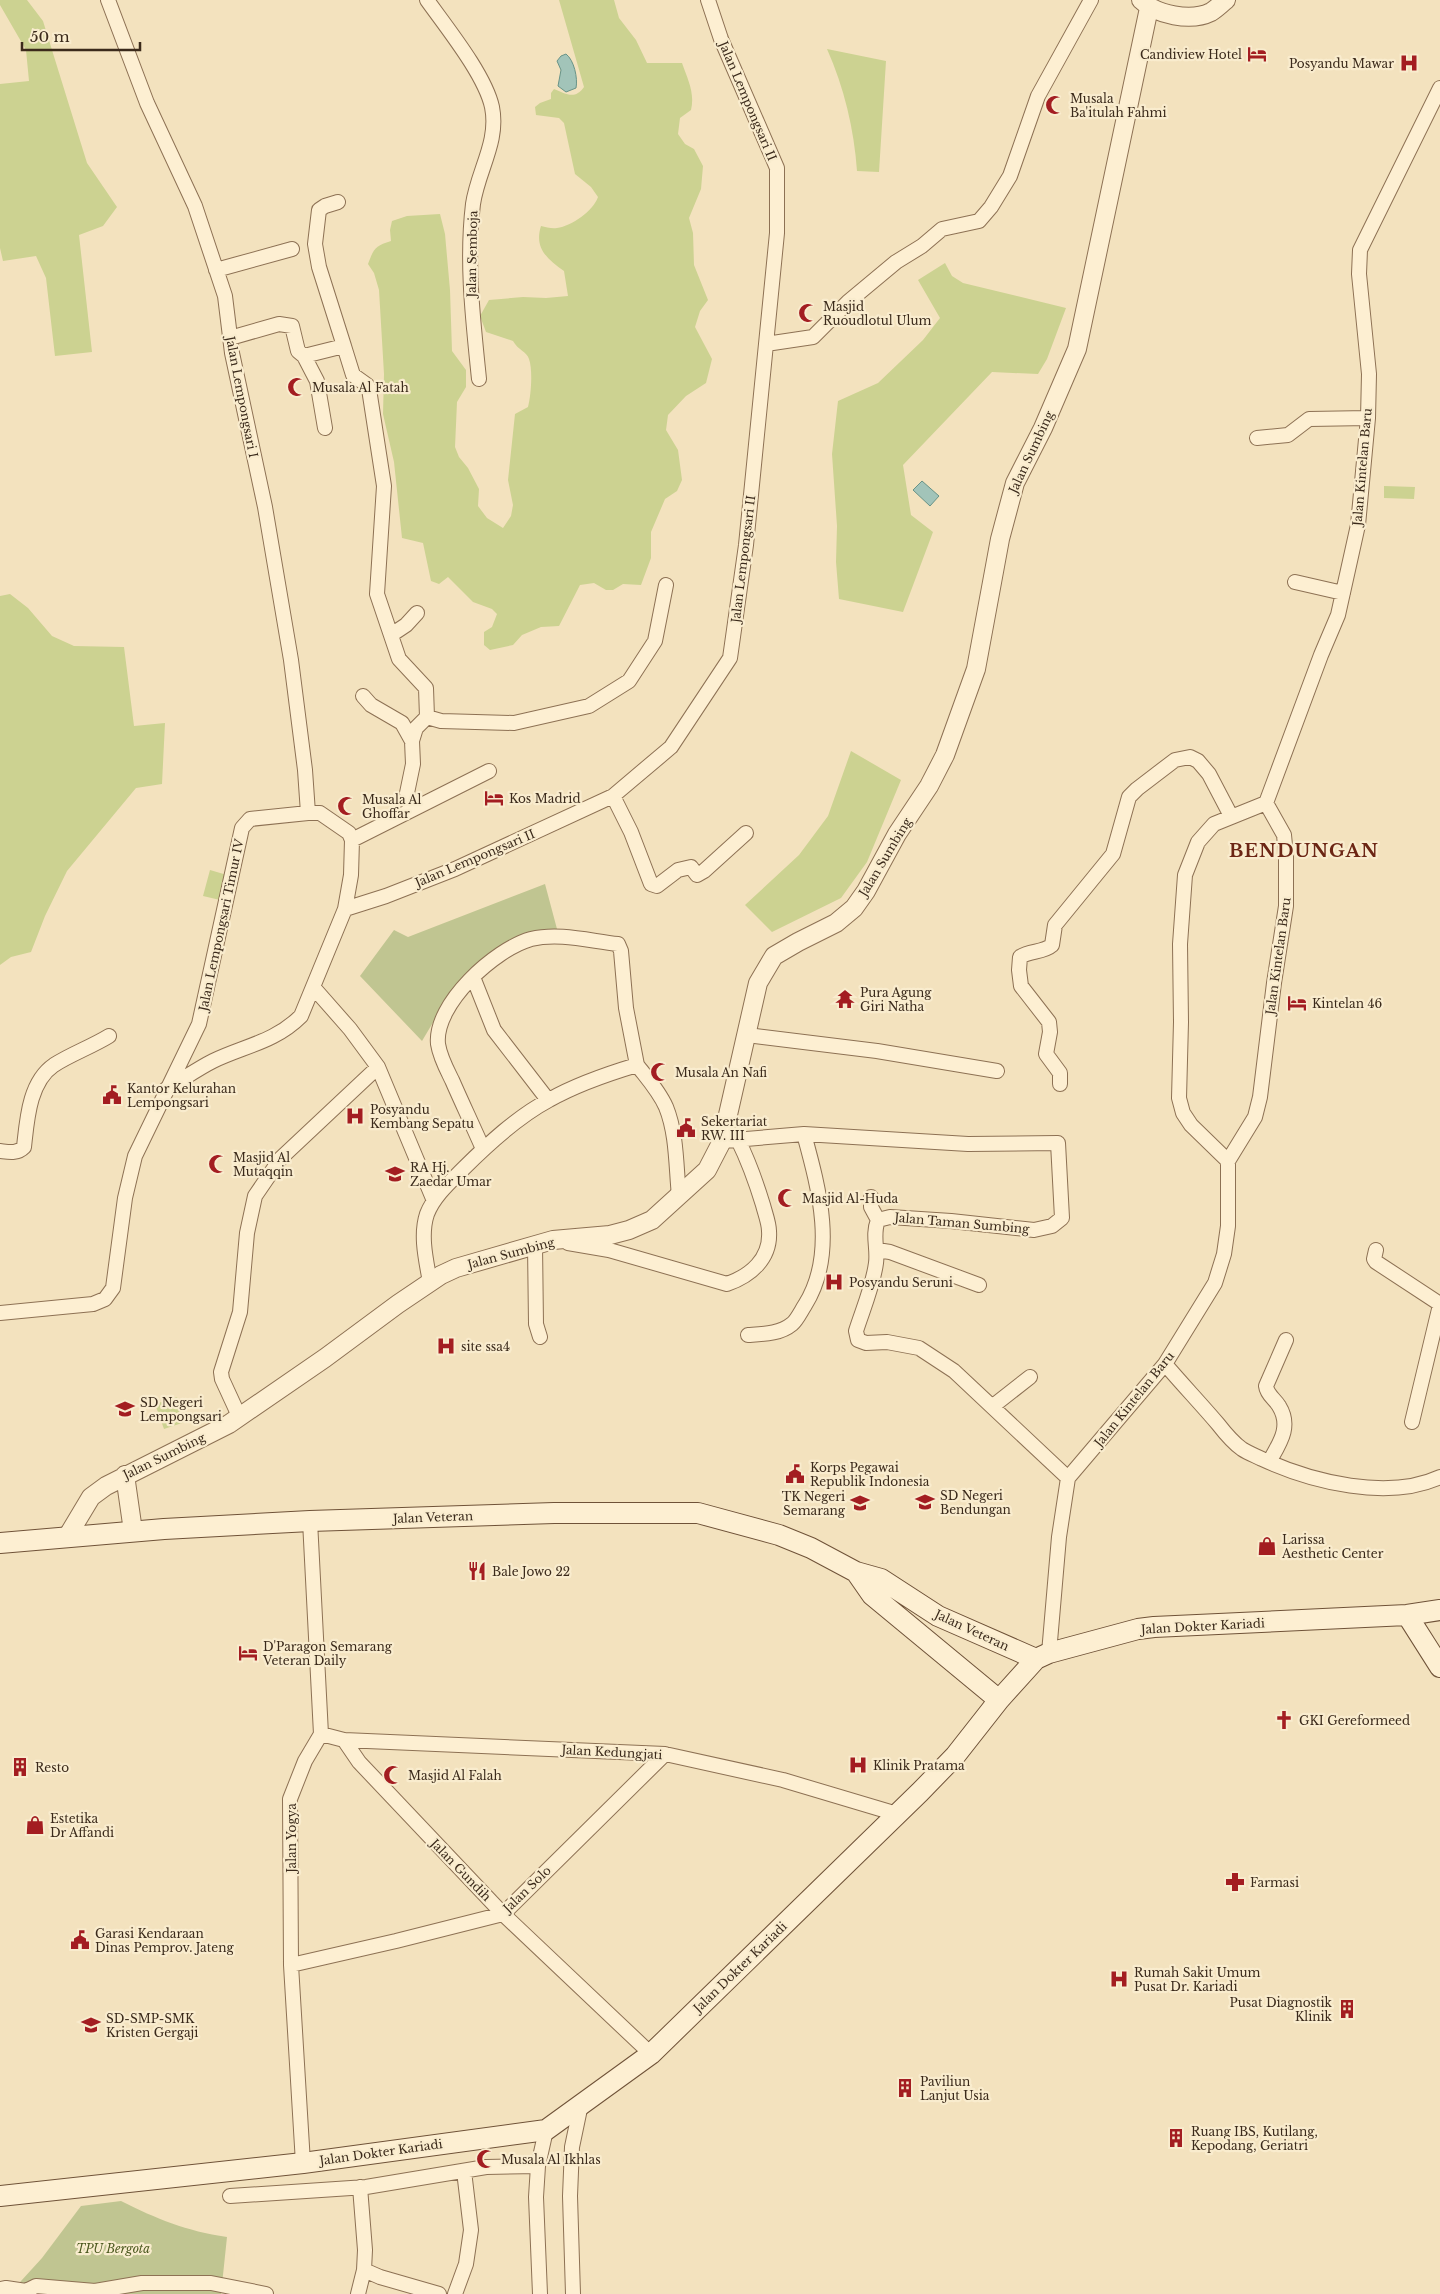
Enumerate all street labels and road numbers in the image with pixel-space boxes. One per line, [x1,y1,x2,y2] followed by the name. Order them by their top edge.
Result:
[715,37,780,163] street label: Jalan Lempongsari II
[464,210,480,299] street label: Jalan Semboja
[222,333,261,459] street label: Jalan Lempongsari I
[1349,407,1375,529] street label: Jalan Kintelan Baru
[1004,408,1057,497] street label: Jalan Sumbing
[727,494,758,626] street label: Jalan Lempongsari II
[855,814,915,901] street label: Jalan Sumbing
[411,826,537,891] street label: Jalan Lempongsari II
[195,837,247,1014] street label: Jalan Lempongsari Timur IV
[1262,896,1294,1018] street label: Jalan Kintelan Baru
[892,1209,1031,1236] street label: Jalan Taman Sumbing
[464,1234,557,1272] street label: Jalan Sumbing
[1090,1348,1177,1451] street label: Jalan Kintelan Baru
[119,1429,208,1483] street label: Jalan Sumbing
[391,1508,473,1526] street label: Jalan Veteran
[931,1605,1011,1654] street label: Jalan Veteran
[1139,1615,1265,1637] street label: Jalan Dokter Kariadi
[559,1742,663,1762] street label: Jalan Kedungjati
[284,1803,299,1875] street label: Jalan Yogya
[426,1834,494,1904] street label: Jalan Gundih
[499,1862,554,1917] street label: Jalan Solo
[689,1919,790,2017] street label: Jalan Dokter Kariadi
[317,2136,443,2168] street label: Jalan Dokter Kariadi

